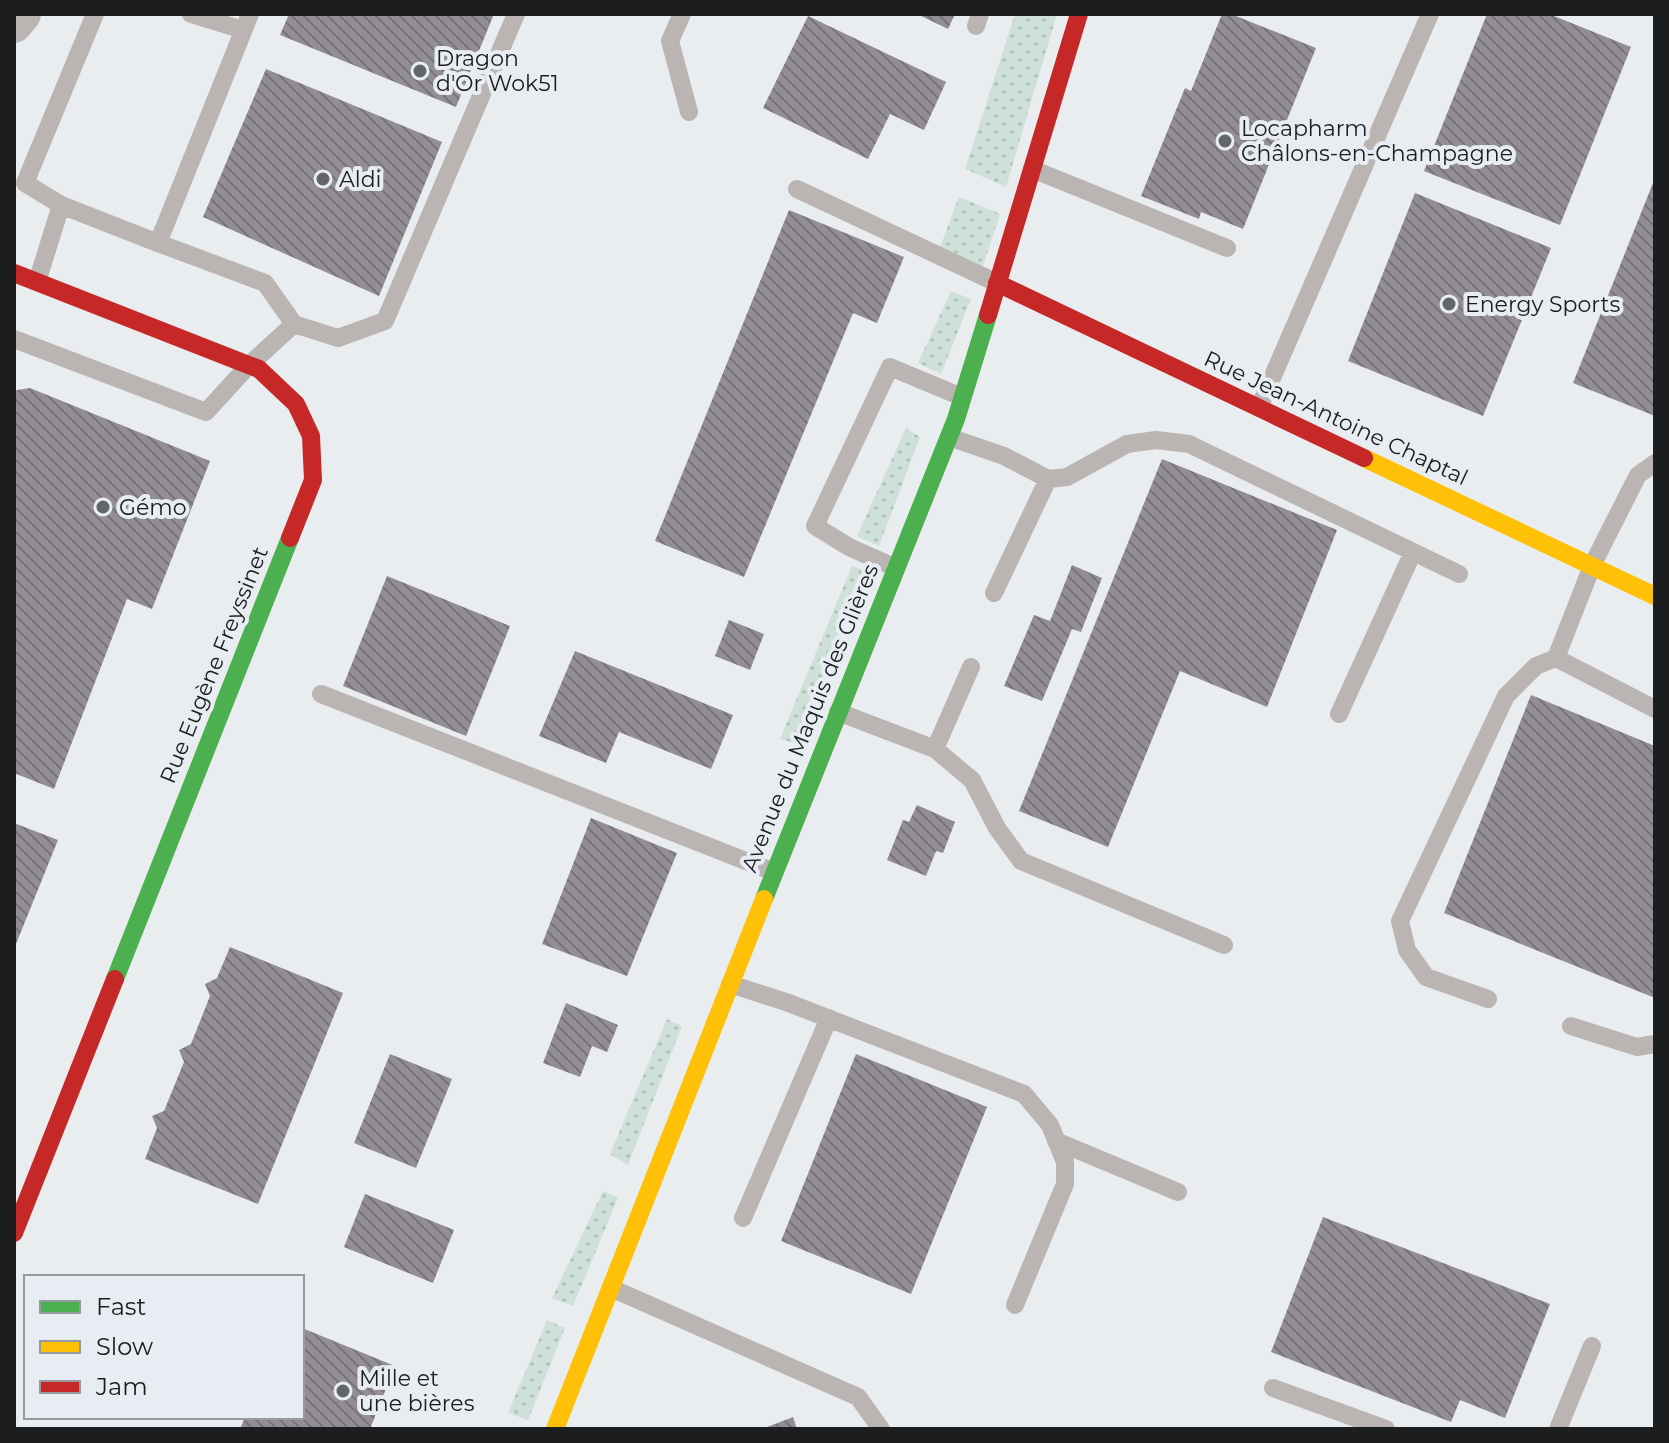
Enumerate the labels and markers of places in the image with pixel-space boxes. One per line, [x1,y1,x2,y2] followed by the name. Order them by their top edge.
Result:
[436,45,559,97] place label: Dragon d'Or Wok51
[411,62,429,80] marker: Dragon d'Or Wok51
[1241,115,1513,167] place label: Locapharm Châlons-en-Champagne
[1216,132,1234,150] marker: Locapharm Châlons-en-Champagne
[339,166,382,193] place label: Aldi
[314,170,332,188] marker: Aldi
[1465,291,1620,318] place label: Energy Sports
[1440,295,1458,313] marker: Energy Sports
[119,494,186,521] place label: Gémo
[94,498,112,516] marker: Gémo
[359,1365,475,1417] place label: Mille et une bières
[334,1382,352,1400] marker: Mille et une bières

